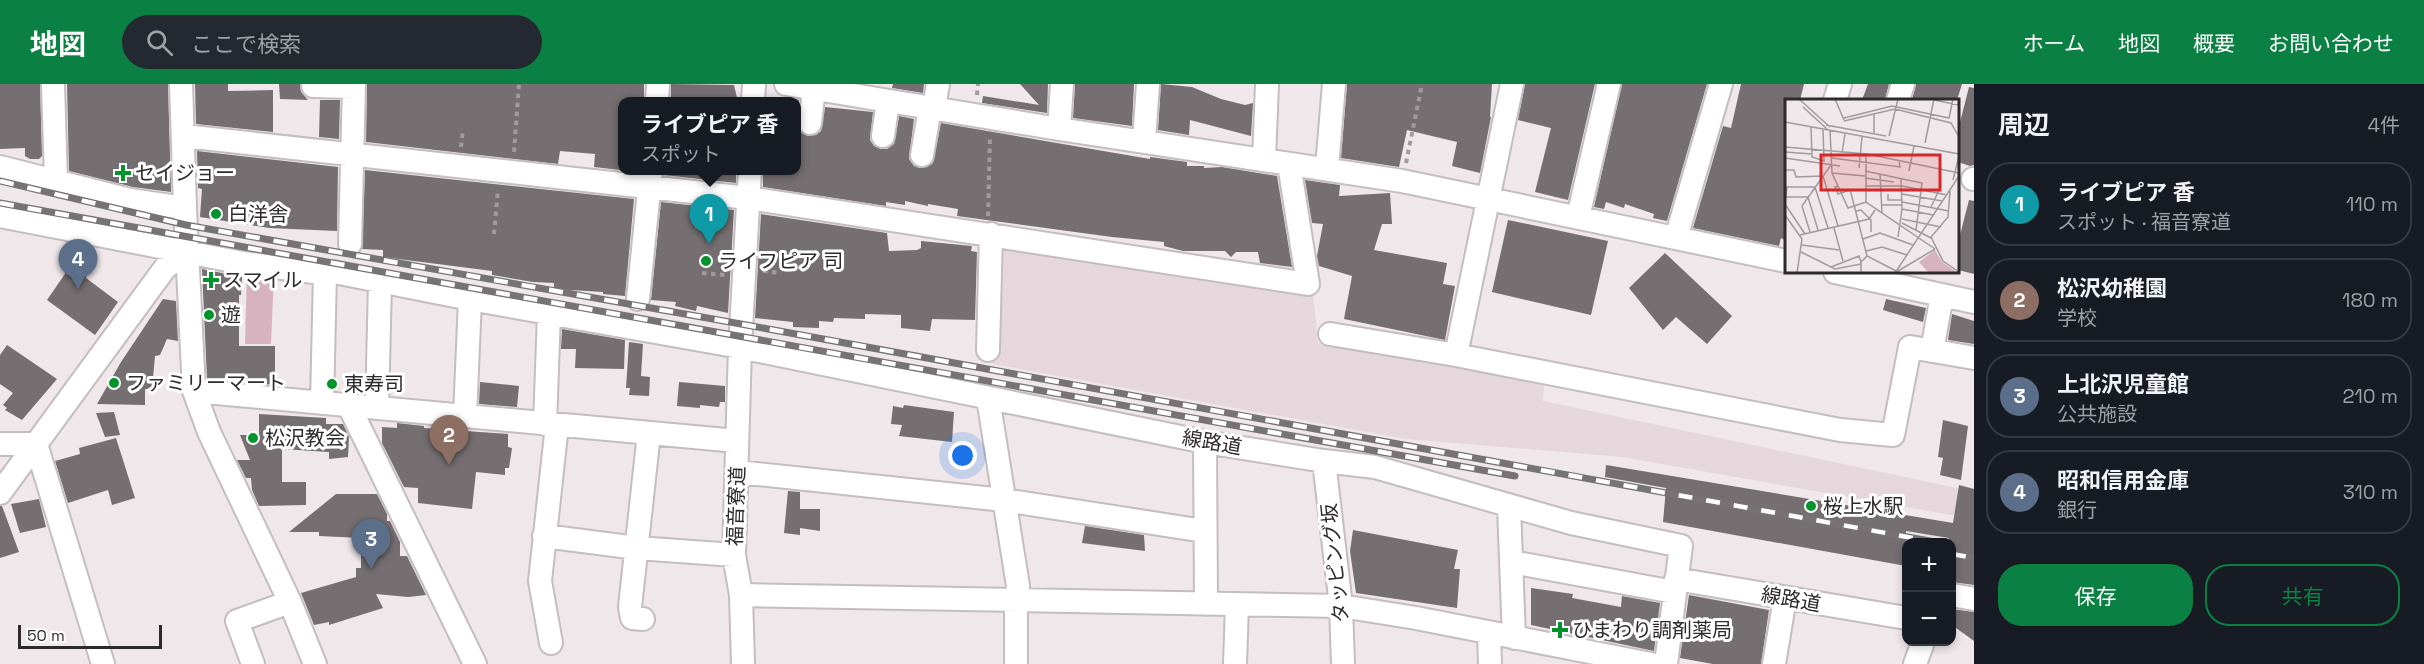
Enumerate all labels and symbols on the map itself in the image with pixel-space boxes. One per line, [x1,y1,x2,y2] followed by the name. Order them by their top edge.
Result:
[1785,99,1959,273] inset map
[135,160,235,186] place label: セイジョー
[116,166,130,180] marker: セイジョー
[690,194,728,244] pin: 1
[228,201,288,227] place label: 白洋舎
[209,207,223,221] marker: 白洋舎
[58,240,98,289] pin: 4
[718,248,843,274] place label: ライフピア 司
[699,254,713,268] marker: ライフピア 司
[223,267,302,293] place label: スマイル
[204,273,218,287] marker: スマイル
[221,302,241,328] place label: 遊
[202,308,216,322] marker: 遊
[126,370,286,396] place label: ファミリーマート
[344,371,404,397] place label: 東寿司
[107,376,121,390] marker: ファミリーマート
[325,377,339,391] marker: 東寿司
[430,416,468,465] pin: 2
[1180,424,1244,460] street label: 線路道
[265,425,345,451] place label: 松沢教会
[246,431,260,445] marker: 松沢教会
[948,441,977,470] your location
[722,466,750,546] street label: 福音寮道
[1823,493,1903,519] place label: 桜上水駅
[1804,499,1818,513] marker: 桜上水駅
[1316,502,1354,624] street label: タッピング坂
[352,520,391,569] pin: 3
[1759,581,1823,617] street label: 線路道
[1572,617,1732,643] place label: ひまわり調剤薬局
[18,622,162,650] scale bar
[1553,623,1567,637] marker: ひまわり調剤薬局

